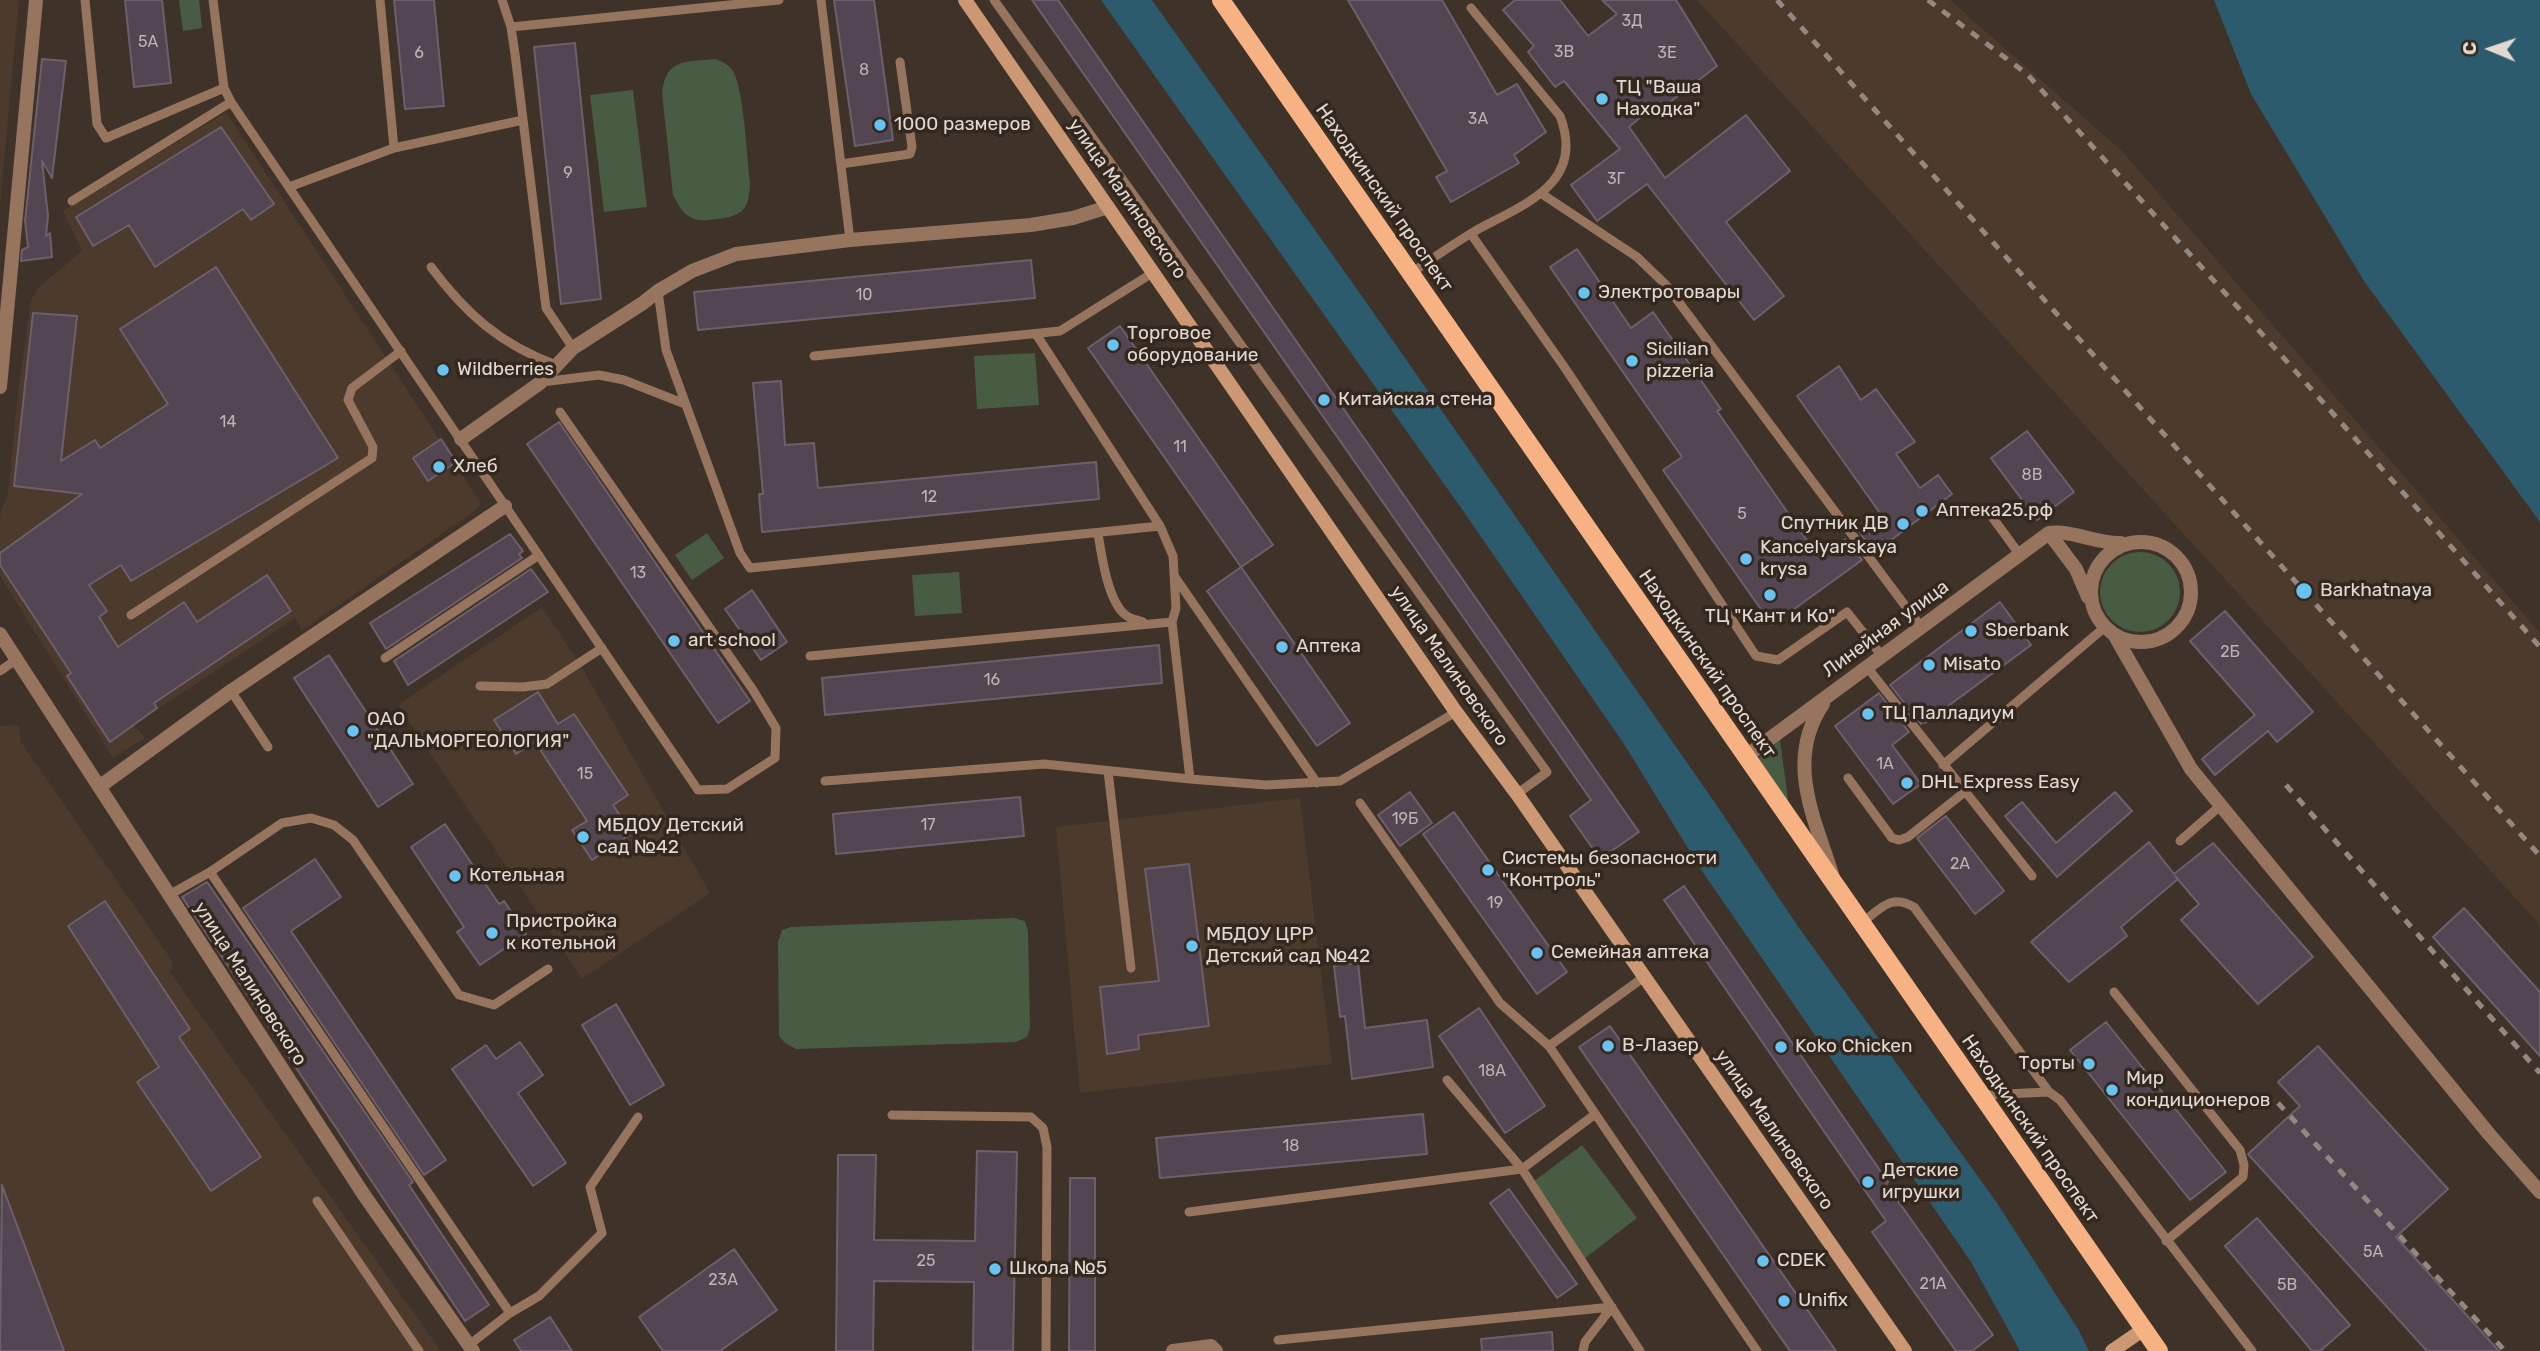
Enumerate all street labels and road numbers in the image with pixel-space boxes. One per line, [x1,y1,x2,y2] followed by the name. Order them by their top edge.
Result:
[1310,100,1458,296] street label: Находкинский проспект
[1063,114,1191,284] street label: улица Малиновского
[1633,566,1781,762] street label: Находкинский проспект
[1818,576,1954,682] street label: Линейная улица
[1385,581,1513,751] street label: улица Малиновского
[189,898,311,1070] street label: улица Малиновского
[1956,1031,2104,1227] street label: Находкинский проспект
[1710,1045,1838,1215] street label: улица Малиновского

